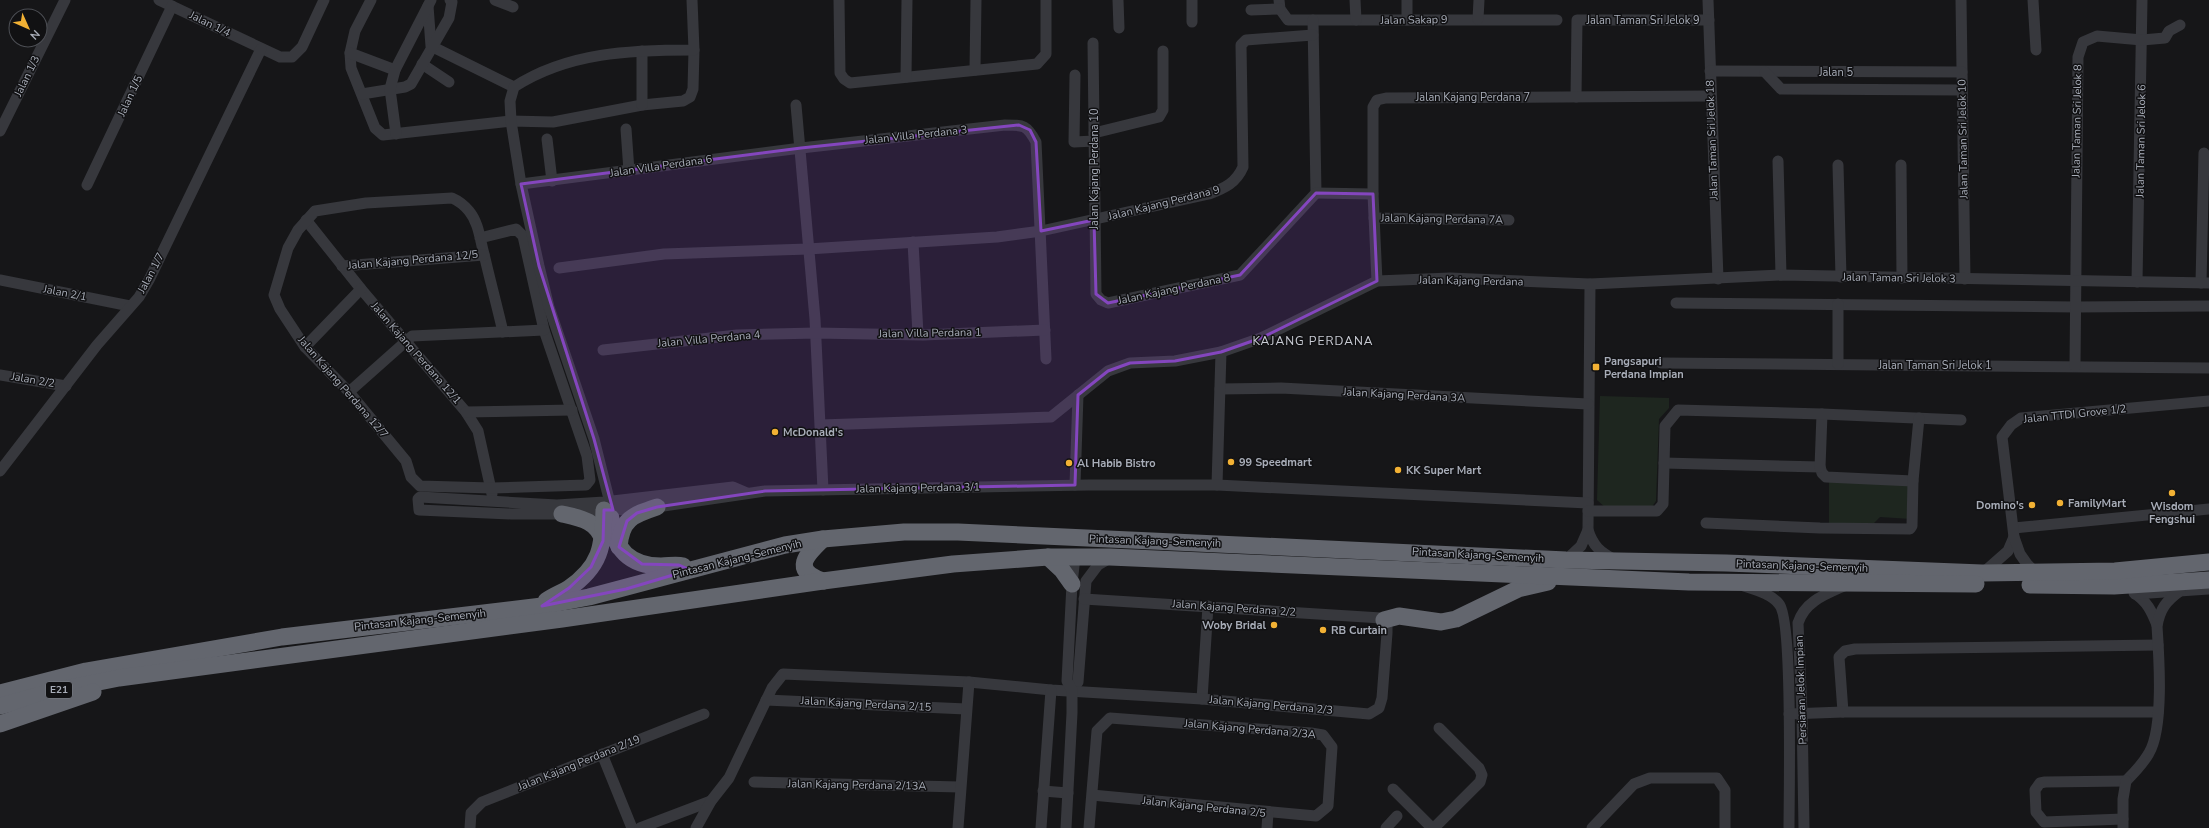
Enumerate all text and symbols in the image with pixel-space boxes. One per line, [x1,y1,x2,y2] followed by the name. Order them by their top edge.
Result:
[186,7,233,41] street label: Jalan 1/4
[8,8,48,48] north arrow
[1379,12,1448,28] street label: Jalan Sakap 9
[1585,13,1700,28] street label: Jalan Taman Sri Jelok 9
[27,27,43,43] text: N
[10,53,43,100] street label: Jalan 1/3
[2068,64,2085,179] street label: Jalan Taman Sri Jelok 8
[1818,65,1853,80] street label: Jalan 5
[114,73,146,120] street label: Jalan 1/5
[1702,79,1722,201] street label: Jalan Taman Sri Jelok 18
[1954,79,1972,200] street label: Jalan Taman Sri Jelok 10
[2132,84,2149,199] street label: Jalan Taman Sri Jelok 6
[1415,90,1530,105] street label: Jalan Kajang Perdana 7
[1087,108,1102,231] street label: Jalan Kajang Perdana 10
[863,122,968,148] street label: Jalan Villa Perdana 3
[608,151,713,181] street label: Jalan Villa Perdana 6
[1106,182,1221,224] street label: Jalan Kajang Perdana 9
[1380,210,1503,228] street label: Jalan Kajang Perdana 7A
[346,247,479,273] street label: Jalan Kajang Perdana 12/5
[134,250,168,297] street label: Jalan 1/7
[1841,269,1956,286] street label: Jalan Taman Sri Jelok 3
[1116,270,1232,308] street label: Jalan Kajang Perdana 8
[1417,273,1524,289] street label: Jalan Kajang Perdana
[41,281,88,305] street label: Jalan 2/1
[367,298,465,407] street label: Jalan Kajang Perdana 12/1
[877,325,982,341] street label: Jalan Villa Perdana 1
[656,327,761,351] street label: Jalan Villa Perdana 4
[294,332,392,441] street label: Jalan Kajang Perdana 12/7
[1252,333,1374,349] district label: KAJANG PERDANA
[1604,354,1684,382] place label: Pangsapuri Perdana Impian
[1877,358,1992,373] street label: Jalan Taman Sri Jelok 1
[1591,362,1601,372] marker: Pangsapuri Perdana Impian
[9,369,56,391] street label: Jalan 2/2
[1341,384,1466,406] street label: Jalan Kajang Perdana 3A
[2022,401,2127,427] street label: Jalan TTDI Grove 1/2
[783,425,843,440] place label: McDonald's
[770,427,780,437] marker: McDonald's
[1239,455,1313,470] place label: 99 Speedmart
[1077,456,1156,471] place label: Al Habib Bistro
[1226,457,1236,467] marker: 99 Speedmart
[1064,458,1074,468] marker: Al Habib Bistro
[1406,463,1482,478] place label: KK Super Mart
[1393,465,1403,475] marker: KK Super Mart
[855,479,980,497] street label: Jalan Kajang Perdana 3/1
[2167,488,2177,498] marker: Wisdom Fengshui
[2068,496,2127,511] place label: FamilyMart
[1976,498,2024,513] place label: Domino's
[2055,498,2065,508] marker: FamilyMart
[2149,499,2195,527] place label: Wisdom Fengshui
[2027,500,2037,510] marker: Domino's
[1089,531,1221,551] street label: Pintasan Kajang-Semenyih
[671,536,803,582] street label: Pintasan Kajang-Semenyih
[1411,544,1545,566] street label: Pintasan Kajang-Semenyih
[1736,556,1868,576] street label: Pintasan Kajang-Semenyih
[1171,596,1296,620] street label: Jalan Kajang Perdana 2/2
[353,606,487,634] street label: Pintasan Kajang-Semenyih
[1202,618,1266,633] place label: Woby Bridal
[1269,620,1279,630] marker: Woby Bridal
[1331,623,1387,638] place label: RB Curtain
[1318,625,1328,635] marker: RB Curtain
[1792,635,1810,745] street label: Persiaran Jelok Impian
[46,682,72,698] road number: E21
[1208,692,1333,718] street label: Jalan Kajang Perdana 2/3
[799,693,932,715] street label: Jalan Kajang Perdana 2/15
[1183,716,1316,742] street label: Jalan Kajang Perdana 2/3A
[515,732,642,795] street label: Jalan Kajang Perdana 2/19
[787,776,926,794] street label: Jalan Kajang Perdana 2/13A
[1141,793,1267,821] street label: Jalan Kajang Perdana 2/5

